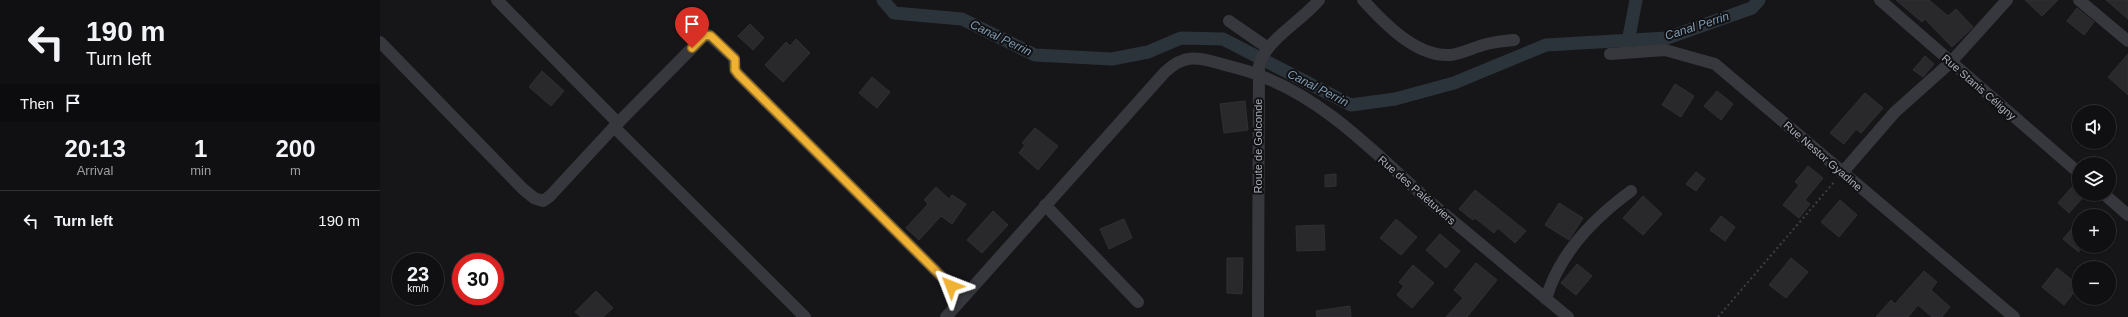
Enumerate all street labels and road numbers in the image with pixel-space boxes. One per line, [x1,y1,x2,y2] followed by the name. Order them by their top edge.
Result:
[1940,52,2019,123] street label: Rue Stanis Céligny
[1252,99,1264,193] street label: Route de Golconde
[1781,119,1865,193] street label: Rue Nestor Gyadine
[1376,153,1458,227] street label: Rue des Palétuviers

